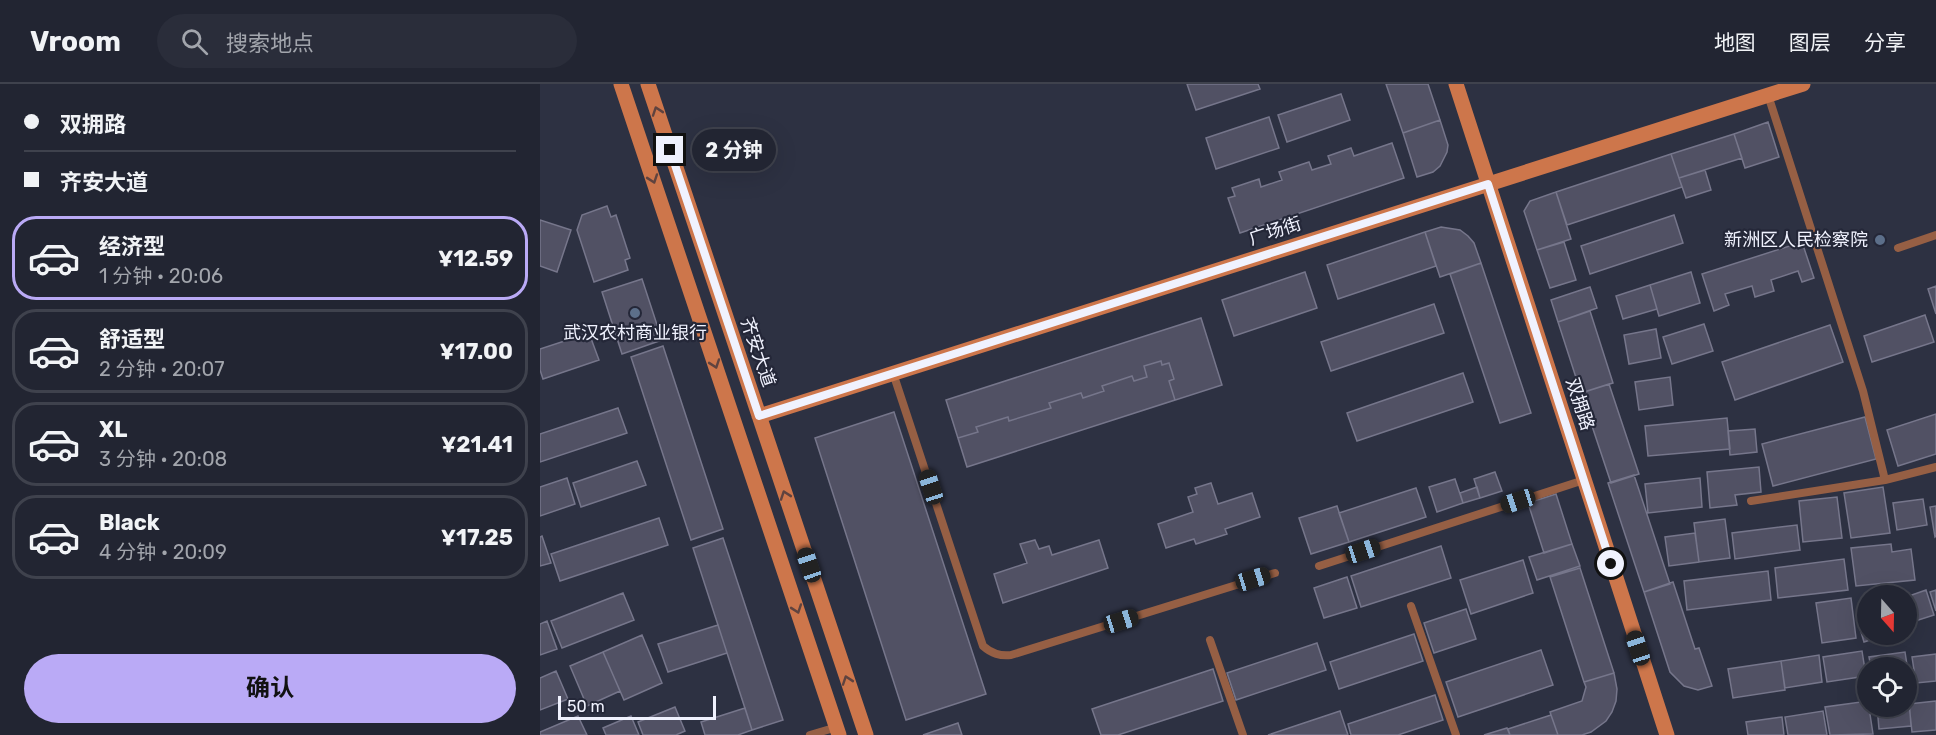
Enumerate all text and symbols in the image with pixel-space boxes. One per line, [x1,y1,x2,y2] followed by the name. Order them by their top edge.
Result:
[157,14,577,68] search box
[30,25,121,58] text: Vroom
[178,25,211,58] icon: search
[226,30,314,57] text: 搜索地点
[1714,30,1756,55] text: 地图
[1789,30,1831,55] text: 图层
[1864,30,1906,55] text: 分享
[651,106,664,117] one-way arrow
[60,111,126,138] text: 双拥路
[691,129,775,171] callout: 2 分钟
[656,136,683,163] route end
[705,138,763,162] text: 2 分钟
[60,169,148,196] text: 齐安大道
[646,173,658,184] one-way arrow
[1246,212,1304,250] street label: 广场街
[1724,229,1868,251] place label: 新洲区人民检察院
[27,231,81,285] icon: car
[99,233,165,260] text: 经济型
[1873,233,1887,247] marker: 新洲区人民检察院
[438,245,513,272] text: ¥12.59
[99,264,223,288] text: 1 分钟 · 20:06
[628,306,642,320] marker: 武汉农村商业银行
[736,314,780,390] street label: 齐安大道
[563,322,707,344] place label: 武汉农村商业银行
[27,324,81,378] icon: car
[99,326,165,353] text: 舒适型
[440,338,513,365] text: ¥17.00
[99,357,225,381] text: 2 分钟 · 20:07
[708,358,720,369] one-way arrow
[1561,375,1599,433] street label: 双拥路
[99,416,127,443] text: XL
[27,417,81,471] icon: car
[441,431,513,458] text: ¥21.41
[99,447,227,471] text: 3 分钟 · 20:08
[917,467,945,507] car
[1498,487,1538,515] car
[780,490,793,501] one-way arrow
[99,509,160,536] text: Black
[27,510,81,564] icon: car
[441,524,513,551] text: ¥17.25
[1343,537,1383,565] car
[99,540,227,564] text: 4 分钟 · 20:09
[795,545,823,585] car
[1597,550,1624,577] route start
[1233,565,1273,593] car
[1857,585,1917,645] north arrow
[1857,585,1917,717] map controls
[790,603,802,614] one-way arrow
[1101,607,1141,635] car
[1624,628,1652,668] car
[24,654,516,723] button: 确认
[1857,657,1917,717] button: locate
[842,675,855,685] one-way arrow
[558,693,716,720] scale bar
[567,697,605,716] text: 50 m

